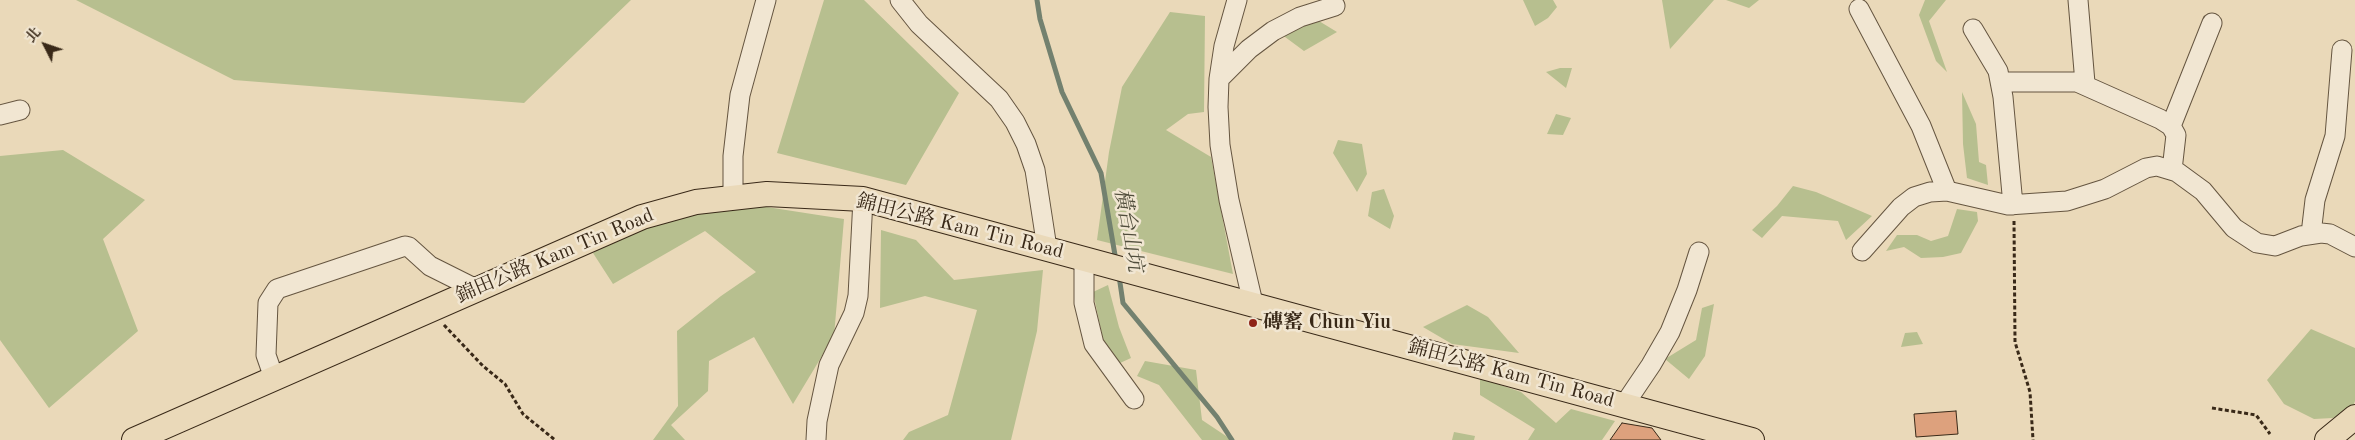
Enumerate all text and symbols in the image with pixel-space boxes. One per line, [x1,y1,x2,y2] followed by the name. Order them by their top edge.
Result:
[20,20,70,70] north arrow
[24,25,44,45] text: 北
[1108,186,1148,274] water label: 橫台山坑
[854,190,1066,264] street label: 錦田公路 Kam Tin Road
[452,203,658,309] street label: 錦田公路 Kam Tin Road
[1263,311,1391,335] place label: 磚窰 Chun Yiu
[1247,317,1259,329] marker: 磚窰 Chun Yiu
[1405,335,1617,413] street label: 錦田公路 Kam Tin Road

